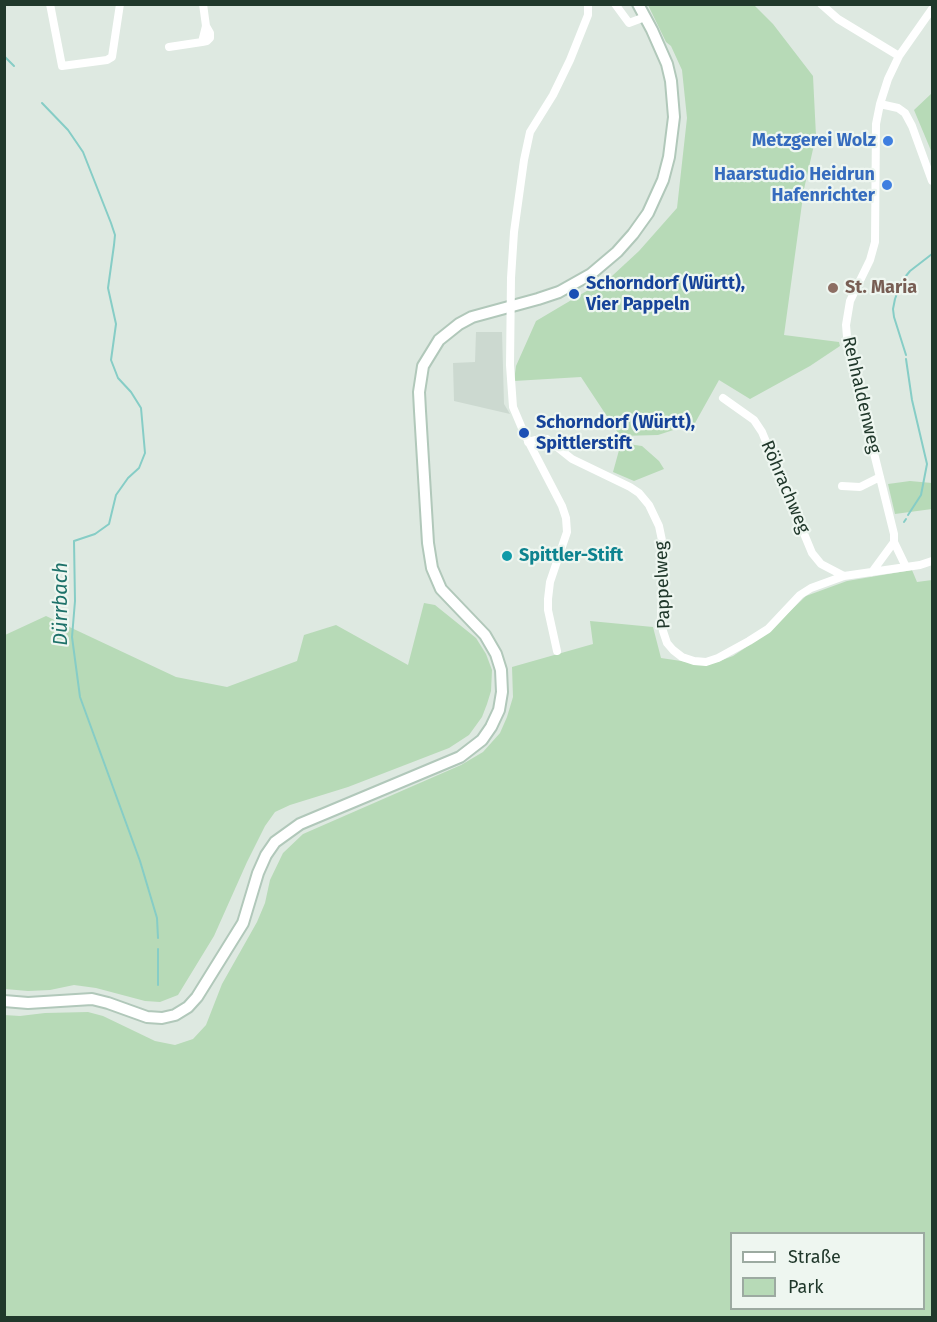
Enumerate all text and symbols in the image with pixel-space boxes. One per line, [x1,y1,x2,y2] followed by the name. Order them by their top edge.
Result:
[752,130,876,152] place label: Metzgerei Wolz
[881,134,895,148] marker: Metzgerei Wolz
[714,164,875,207] place label: Haarstudio Heidrun Hafenrichter
[880,178,894,192] marker: Haarstudio Heidrun Hafenrichter
[586,273,745,316] place label: Schorndorf (Württ), Vier Pappeln
[845,277,917,299] place label: St. Maria
[826,281,840,295] marker: St. Maria
[567,287,581,301] marker: Schorndorf (Württ), Vier Pappeln
[837,334,885,456] street label: Rehhaldenweg
[536,412,695,454] place label: Schorndorf (Württ), Spittlerstift
[517,426,531,440] marker: Schorndorf (Württ), Spittlerstift
[756,437,814,537] street label: Röhrachweg
[651,541,675,629] street label: Pappelweg
[519,545,623,567] place label: Spittler-Stift
[500,549,514,563] marker: Spittler-Stift
[49,562,73,646] water label: Dürrbach
[730,1232,925,1310] legend
[788,1246,841,1268] text: Straße
[788,1276,823,1298] text: Park

